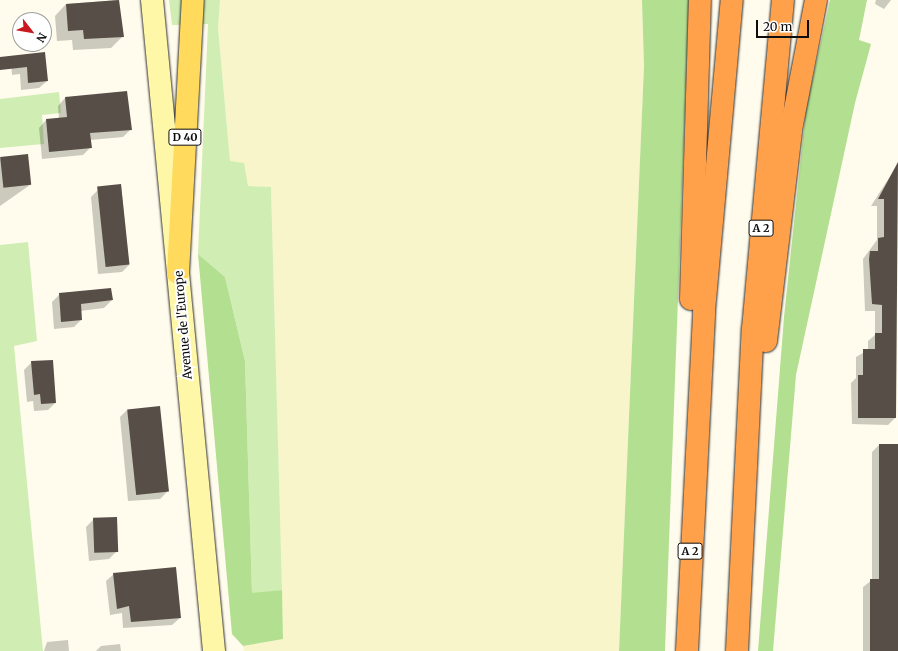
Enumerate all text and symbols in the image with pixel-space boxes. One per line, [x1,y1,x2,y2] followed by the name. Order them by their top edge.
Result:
[12,12,52,52] north arrow
[758,12,811,38] scale bar
[763,19,792,34] text: 20 m
[33,30,50,45] text: N
[168,128,202,146] road number: D 40
[748,219,774,237] road number: A 2
[171,270,195,380] street label: Avenue de l'Europe
[677,542,703,560] road number: A 2

